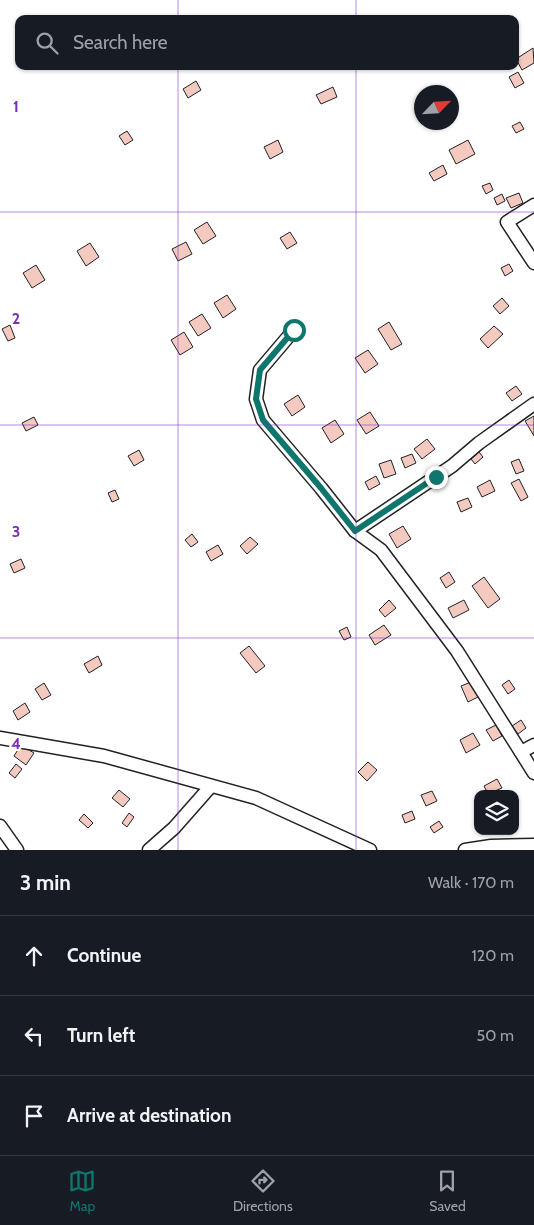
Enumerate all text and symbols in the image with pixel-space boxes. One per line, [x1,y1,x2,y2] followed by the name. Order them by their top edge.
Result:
[15,15,519,70] search box
[33,29,61,57] icon: search
[73,31,167,54] text: Search here
[414,85,459,130] north arrow
[13,97,19,116] text: 1
[12,309,20,328] text: 2
[283,319,306,342] route start
[425,466,448,489] route end
[12,522,20,541] text: 3
[11,734,21,753] text: 4
[474,790,519,835] map controls
[474,790,519,835] button: layers
[20,870,71,895] text: 3 min
[428,873,514,892] text: Walk · 170 m
[20,942,48,970] icon: ahead
[67,944,141,967] text: Continue
[472,946,514,965] text: 120 m
[20,1022,48,1050] icon: left
[67,1024,135,1047] text: Turn left
[477,1026,514,1045] text: 50 m
[20,1102,48,1130] icon: arrive
[67,1104,231,1127] text: Arrive at destination
[68,1167,96,1215] tab: Map
[233,1167,293,1215] tab: Directions
[429,1167,466,1215] tab: Saved

